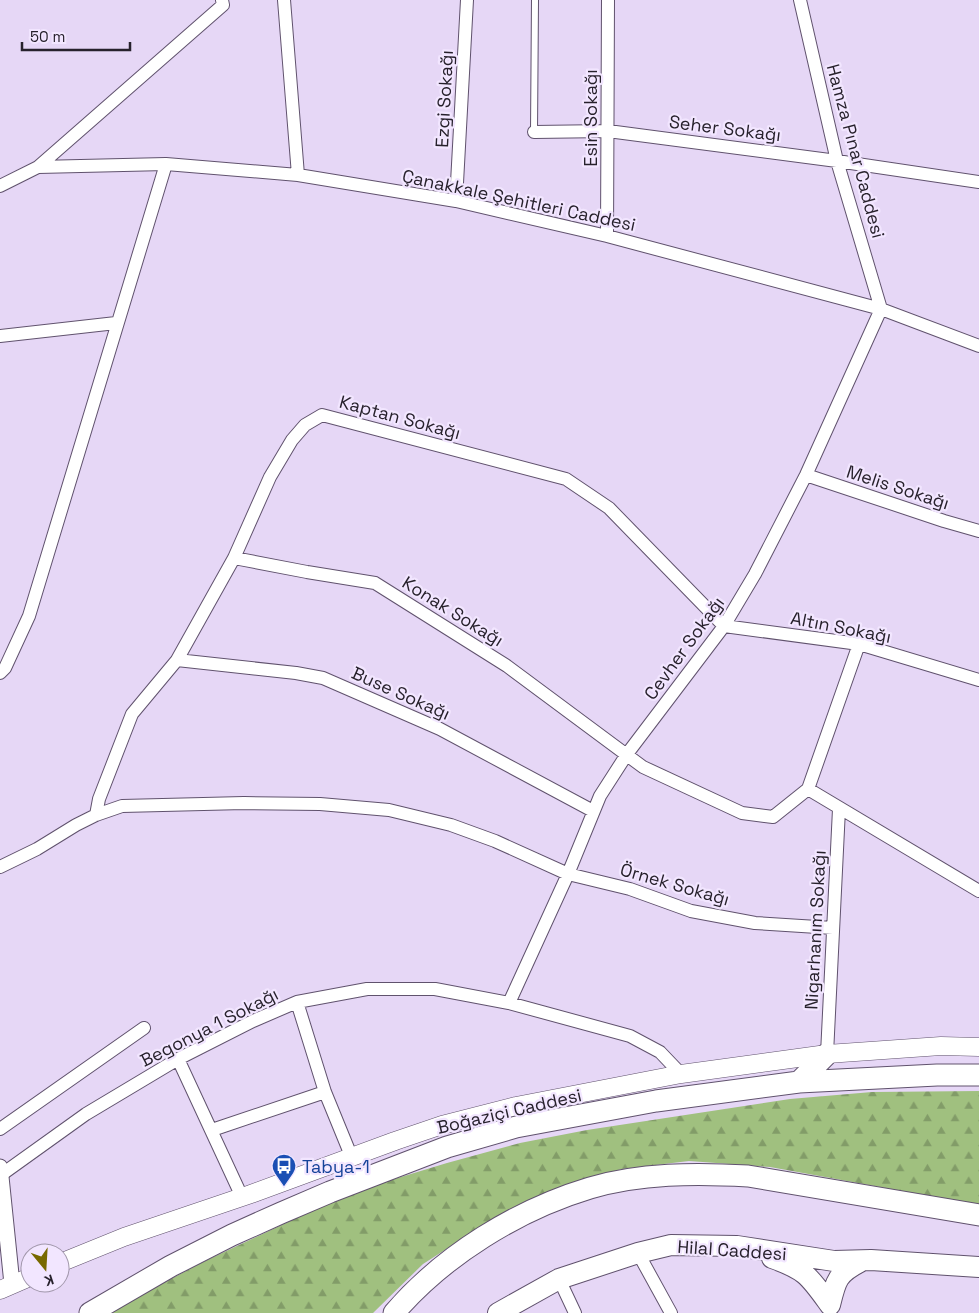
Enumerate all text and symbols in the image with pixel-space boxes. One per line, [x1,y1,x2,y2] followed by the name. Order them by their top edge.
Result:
[22,20,130,52] scale bar
[30,27,65,46] text: 50 m
[430,50,458,148] street label: Ezgi Sokağı
[822,61,890,241] street label: Hamza Pınar Caddesi
[579,69,602,167] street label: Esin Sokağı
[668,110,782,146] street label: Seher Sokağı
[400,164,638,236] street label: Çanakkale Şehitleri Caddesi
[337,390,463,444] street label: Kaptan Sokağı
[844,460,952,514] street label: Melis Sokağı
[398,571,508,651] street label: Konak Sokağı
[639,592,729,704] street label: Cevher Sokağı
[789,606,893,648] street label: Altın Sokağı
[348,661,454,725] street label: Buse Sokağı
[799,850,831,1010] street label: Nigarhanım Sokağı
[618,857,732,911] street label: Örnek Sokağı
[136,982,282,1072] street label: Begonya 1 Sokağı
[434,1083,584,1139] street label: Boğaziçi Caddesi
[271,1153,297,1187] bus stop icon: Tabya-1
[302,1155,370,1178] place label: Tabya-1
[677,1235,787,1265] street label: Hilal Caddesi
[20,1243,70,1293] north arrow
[42,1270,56,1290] text: K

